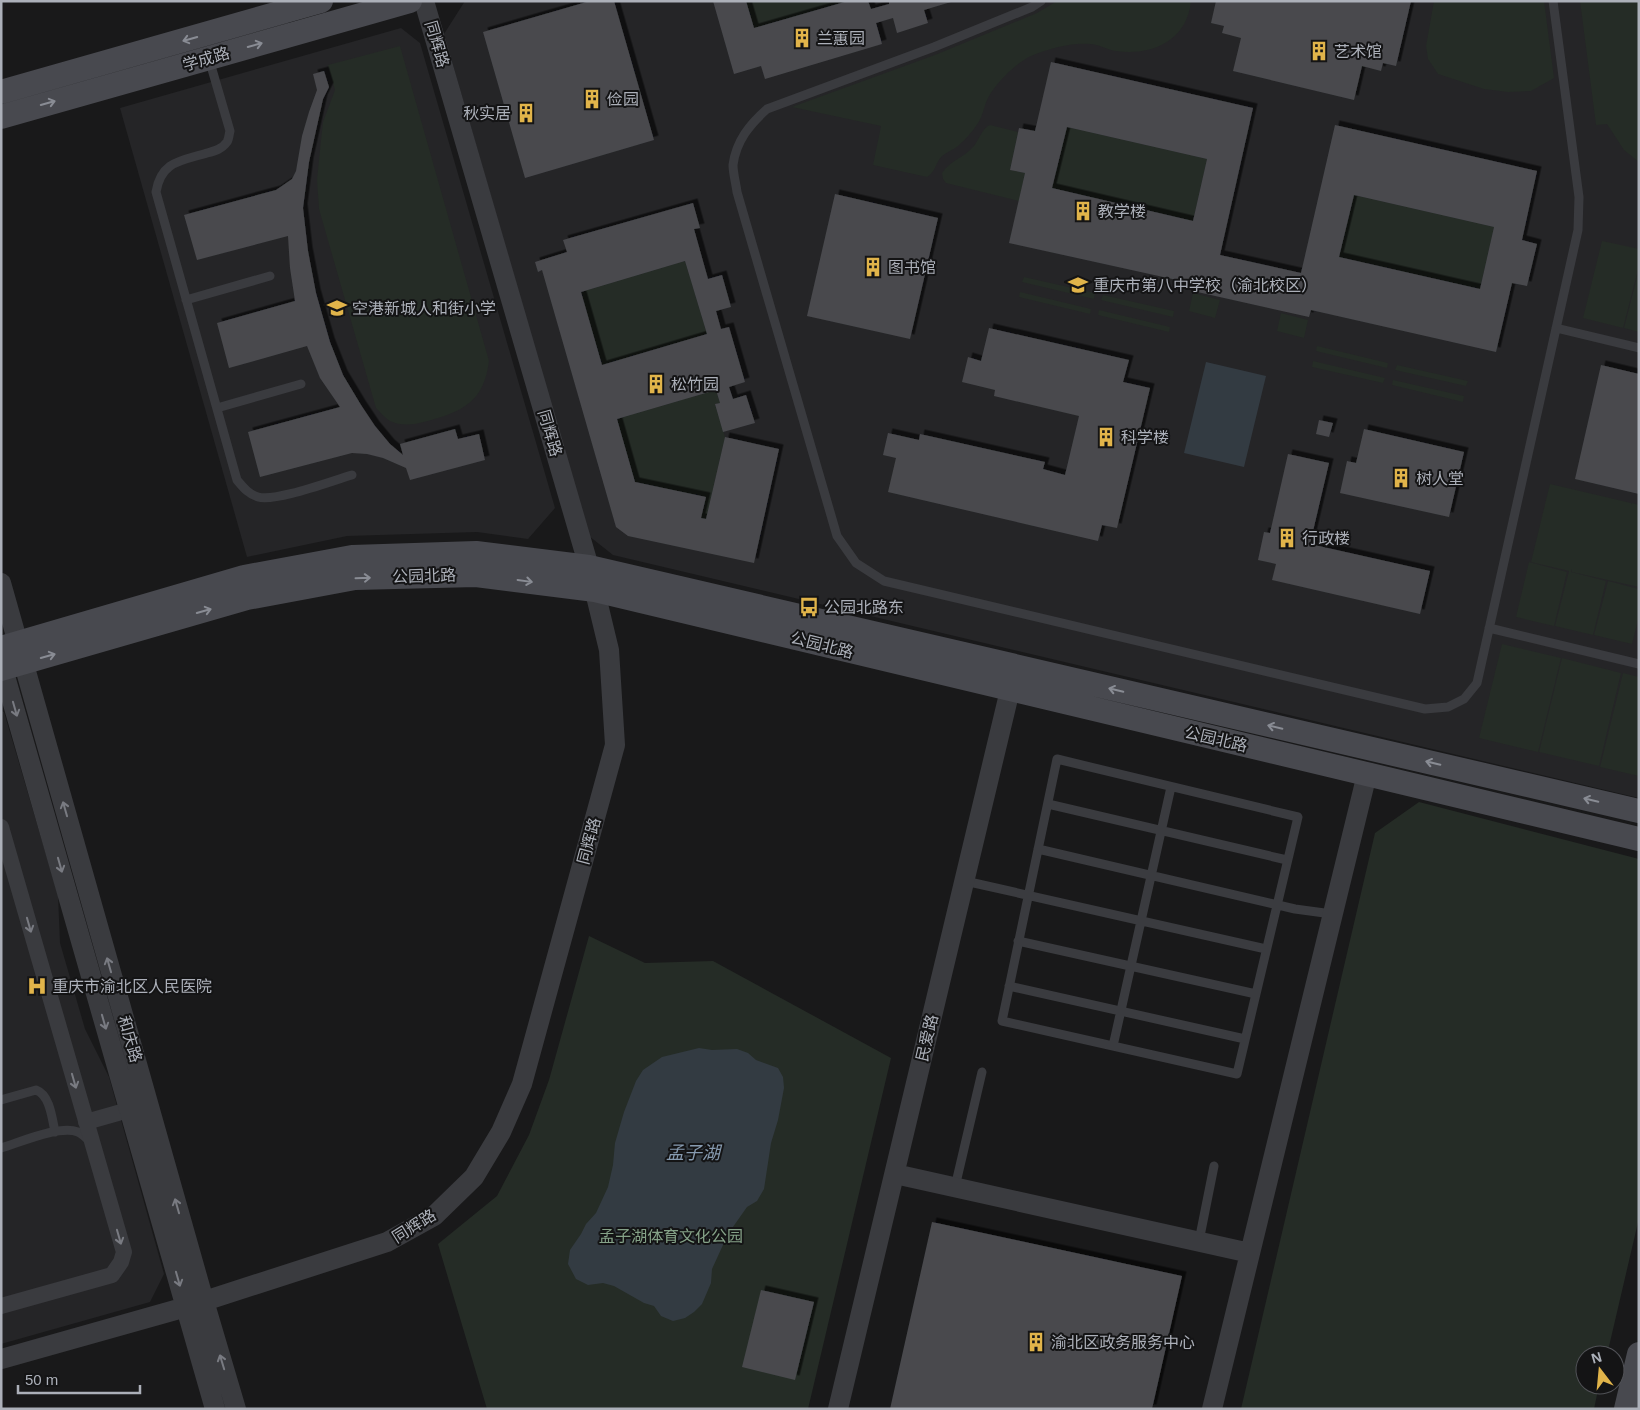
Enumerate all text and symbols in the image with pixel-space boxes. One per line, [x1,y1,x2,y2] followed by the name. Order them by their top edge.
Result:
[422,19,452,69] street label: 同辉路
[791,27,813,49] building icon: 兰蕙园
[817,30,865,47] place label: 兰蕙园
[182,34,198,44] one-way arrow
[247,40,263,50] one-way arrow
[1308,40,1330,62] building icon: 艺术馆
[1334,43,1382,60] place label: 艺术馆
[181,44,231,74] street label: 学成路
[581,88,603,110] building icon: 俭园
[607,91,639,108] place label: 俭园
[40,98,56,108] one-way arrow
[515,102,537,124] building icon: 秋实居
[463,105,511,122] place label: 秋实居
[1072,200,1094,222] building icon: 教学楼
[1098,203,1146,220] place label: 教学楼
[862,256,884,278] building icon: 图书馆
[888,259,936,276] place label: 图书馆
[1067,274,1089,296] school or university icon: 重庆市第八中学校（渝北校区）
[1093,277,1317,294] place label: 重庆市第八中学校（渝北校区）
[326,297,348,319] school or university icon: 空港新城人和街小学
[352,300,496,317] place label: 空港新城人和街小学
[645,373,667,395] building icon: 松竹园
[671,376,719,393] place label: 松竹园
[535,408,565,458] street label: 同辉路
[1095,426,1117,448] building icon: 科学楼
[1121,429,1169,446] place label: 科学楼
[1390,467,1412,489] building icon: 树人堂
[1416,470,1464,487] place label: 树人堂
[1276,527,1298,549] building icon: 行政楼
[1302,530,1350,547] place label: 行政楼
[392,566,456,586] street label: 公园北路
[354,573,371,583] one-way arrow
[517,576,533,586] one-way arrow
[798,596,820,618] bus stop icon: 公园北路东
[824,599,904,616] place label: 公园北路东
[196,605,212,615] one-way arrow
[789,629,855,661] street label: 公园北路
[40,650,56,660] one-way arrow
[1109,685,1125,694] one-way arrow
[10,701,20,717] one-way arrow
[1267,722,1283,731] one-way arrow
[1183,724,1249,754] street label: 公园北路
[1425,758,1441,767] one-way arrow
[1584,795,1600,804] one-way arrow
[60,801,70,817] one-way arrow
[575,816,603,866] street label: 同辉路
[55,857,65,873] one-way arrow
[25,916,35,932] one-way arrow
[104,958,114,974] one-way arrow
[26,975,48,997] hospital icon: 重庆市渝北区人民医院
[52,978,212,995] place label: 重庆市渝北区人民医院
[100,1013,110,1029] one-way arrow
[913,1013,941,1063] street label: 民爱路
[115,1014,145,1064] street label: 和庆路
[70,1072,80,1088] one-way arrow
[666,1143,723,1163] water label: 孟子湖
[172,1198,181,1214] one-way arrow
[389,1206,439,1246] street label: 同辉路
[115,1228,125,1244] one-way arrow
[599,1228,743,1245] park label: 孟子湖体育文化公园
[173,1270,183,1286] one-way arrow
[1025,1331,1047,1353] building icon: 渝北区政务服务中心
[1051,1334,1195,1351] place label: 渝北区政务服务中心
[1575,1345,1625,1395] north arrow
[1589,1348,1603,1367] text: N
[217,1354,227,1370] one-way arrow
[18,1362,140,1394] scale bar
[25,1371,58,1388] text: 50 m

